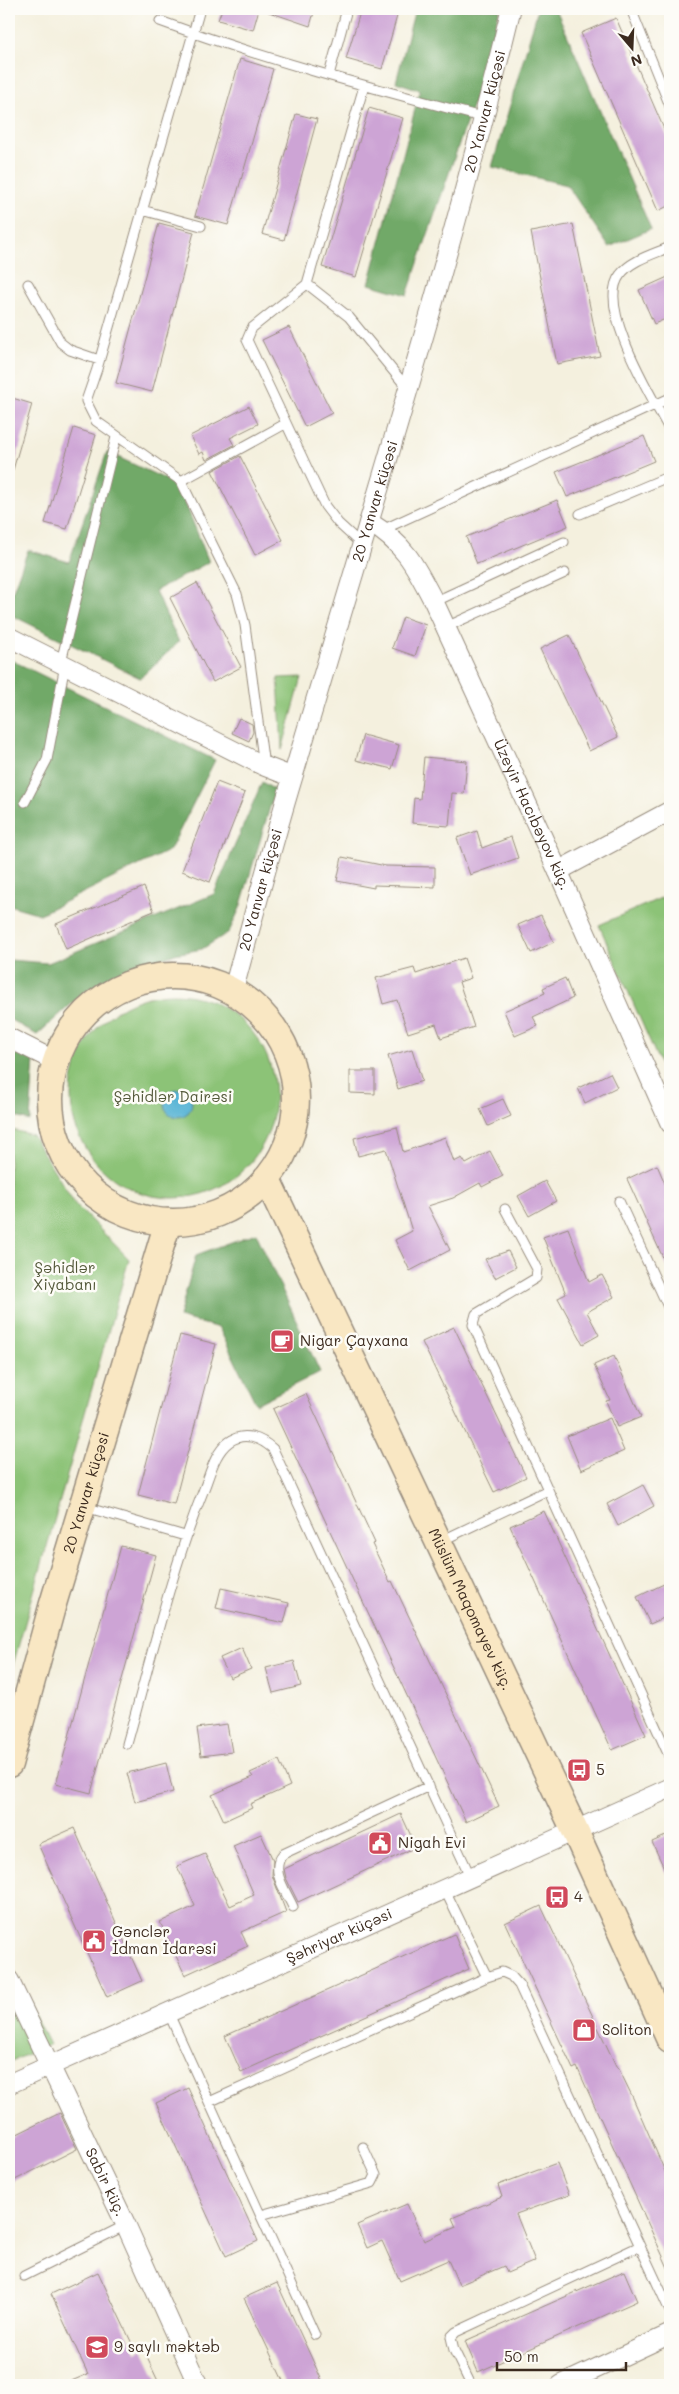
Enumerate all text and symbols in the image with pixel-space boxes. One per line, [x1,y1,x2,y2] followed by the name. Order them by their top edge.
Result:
[606,22,656,72] north arrow
[459,48,510,175] street label: 20 Yanvar küçəsi
[628,50,645,71] text: N
[347,438,402,564] street label: 20 Yanvar küçəsi
[490,736,576,893] street label: Üzeyir Hacıbəyov küç.
[233,826,286,953] street label: 20 Yanvar küçəsi
[114,1086,232,1106] park label: Şəhidlər Dairəsi
[33,1257,97,1294] park label: Şəhidlər Xiyabanı
[269,1328,295,1354] cafe icon: Nigar Çayxana
[300,1330,409,1350] place label: Nigar Çayxana
[58,1429,113,1556] street label: 20 Yanvar küçəsi
[424,1525,518,1693] street label: Müslüm Maqomayev küç.
[566,1757,592,1783] bus stop icon: 5
[596,1759,605,1779] place label: 5
[367,1830,393,1856] public building icon: Nigah Evi
[398,1832,466,1852] place label: Nigah Evi
[544,1884,570,1910] bus stop icon: 4
[574,1886,583,1906] place label: 4
[283,1903,395,1968] street label: Şəhriyar küçəsi
[112,1921,217,1958] place label: Gənclər İdman İdarəsi
[81,1928,107,1954] public building icon: Gənclər İdman İdarəsi
[571,2017,597,2043] shop icon: Soliton
[602,2019,652,2039] place label: Soliton
[82,2144,131,2219] street label: Sabir küç.
[84,2334,110,2360] school or university icon: 9 saylı məktəb
[114,2336,220,2356] place label: 9 saylı məktəb
[497,2339,625,2371] scale bar
[504,2346,539,2366] text: 50 m

